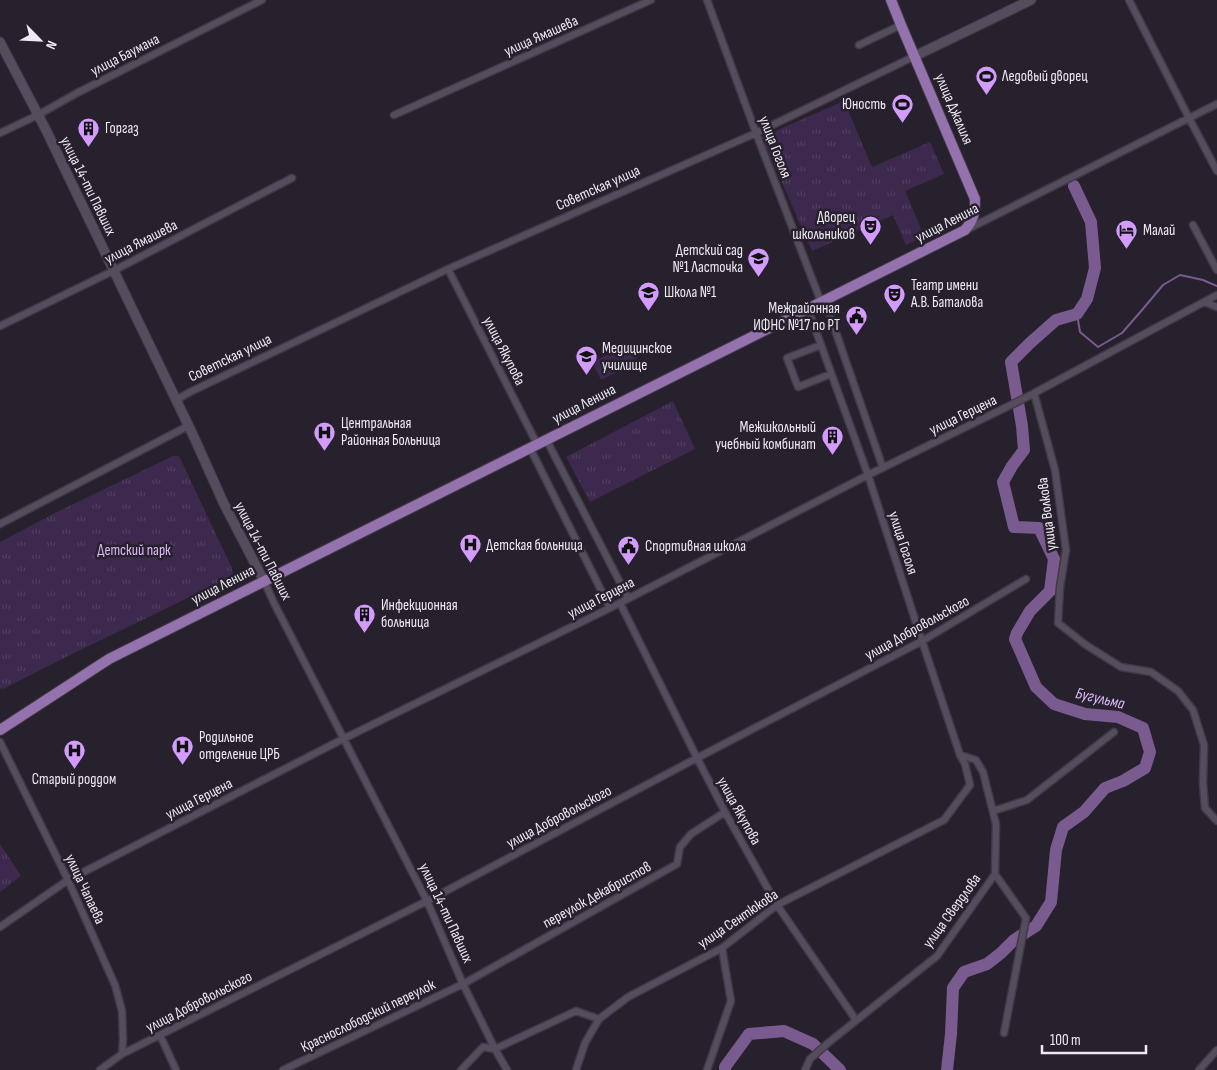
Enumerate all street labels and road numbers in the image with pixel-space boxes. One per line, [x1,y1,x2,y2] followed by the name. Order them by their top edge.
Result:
[501,11,581,61] street label: улица Ямашева
[87,29,163,80] street label: улица Баумана
[930,71,978,148] street label: улица Джалиля
[754,113,796,181] street label: улица Гоголя
[56,133,120,239] street label: улица 14-ти Павших
[553,161,643,215] street label: Советская улица
[912,199,982,247] street label: улица Ленина
[101,215,181,268] street label: улица Ямашева
[479,313,530,389] street label: улица Якупова
[185,330,275,386] street label: Советская улица
[549,380,619,428] street label: улица Ленина
[926,390,1000,439] street label: улица Герцена
[1033,476,1061,552] street label: улица Волкова
[230,499,296,604] street label: улица 14-ти Павших
[884,509,922,577] street label: улица Гоголя
[188,561,258,609] street label: улица Ленина
[564,573,638,623] street label: улица Герцена
[861,591,973,665] street label: улица Добровольского
[162,774,236,824] street label: улица Герцена
[713,774,766,848] street label: улица Якупова
[503,781,615,853] street label: улица Добровольского
[61,851,110,927] street label: улица Чапаева
[539,857,655,933] street label: переулок Декабристов
[415,860,478,966] street label: улица 14-ти Павших
[919,870,985,952] street label: улица Свердлова
[694,885,782,953] street label: улица Сентюкова
[143,967,255,1037] street label: улица Добровольского
[298,975,439,1057] street label: Краснослободский переулок

